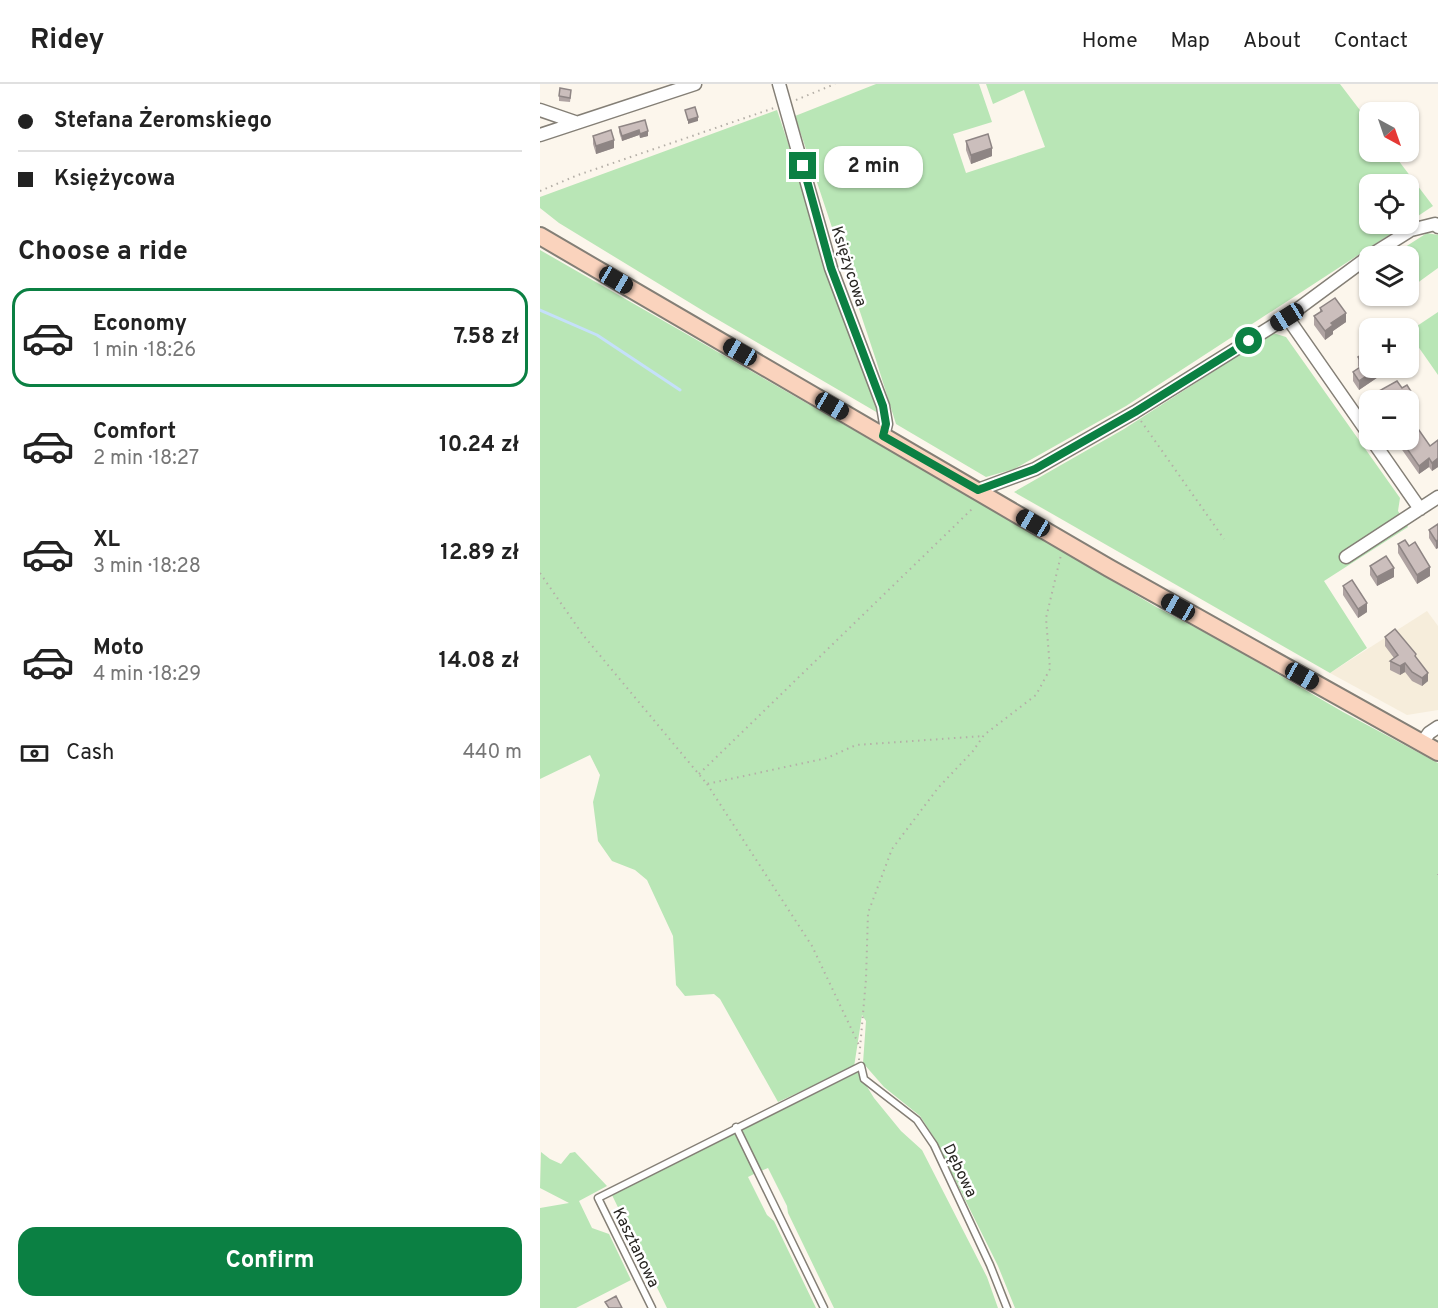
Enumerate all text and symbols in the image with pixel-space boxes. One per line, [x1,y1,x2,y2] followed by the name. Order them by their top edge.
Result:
[30,23,104,59] text: Ridey
[1082,28,1138,55] text: Home
[1171,28,1210,55] text: Map
[1243,28,1301,55] text: About
[1334,28,1408,55] text: Contact
[1359,102,1419,162] north arrow
[1359,102,1419,450] map controls
[54,108,272,135] text: Stefana Żeromskiego
[824,145,923,187] callout: 2 min
[789,152,816,179] route end
[847,154,900,180] text: 2 min
[54,166,175,193] text: Księżycowa
[1359,174,1419,234] button: locate
[826,224,870,309] street label: Księżycowa
[18,235,188,269] text: Choose a ride
[1359,246,1419,306] button: layers
[596,263,636,297] car
[1267,300,1307,334] car
[21,311,75,365] icon: car
[93,311,187,338] text: Economy
[1359,318,1419,378] button: +
[454,324,519,351] text: 7.58 zł
[1235,327,1262,354] route start
[720,335,760,369] car
[93,338,196,364] text: 1 min · 18:26
[812,389,852,423] car
[1359,390,1419,450] button: −
[21,419,75,473] icon: car
[93,419,176,446] text: Comfort
[439,432,519,459] text: 10.24 zł
[93,446,199,472] text: 2 min · 18:27
[1013,506,1053,540] car
[21,527,75,581] icon: car
[93,527,120,554] text: XL
[440,540,519,567] text: 12.89 zł
[93,554,201,580] text: 3 min · 18:28
[1158,590,1198,624] car
[21,635,75,689] icon: car
[93,635,144,662] text: Moto
[439,648,519,675] text: 14.08 zł
[1282,659,1322,693] car
[93,662,201,688] text: 4 min · 18:29
[18,737,51,770] icon: cash
[66,740,115,767] text: Cash
[463,740,522,766] text: 440 m
[938,1141,981,1201] street label: Dębowa
[607,1205,663,1291] street label: Kasztanowa
[18,1227,522,1296] button: Confirm

